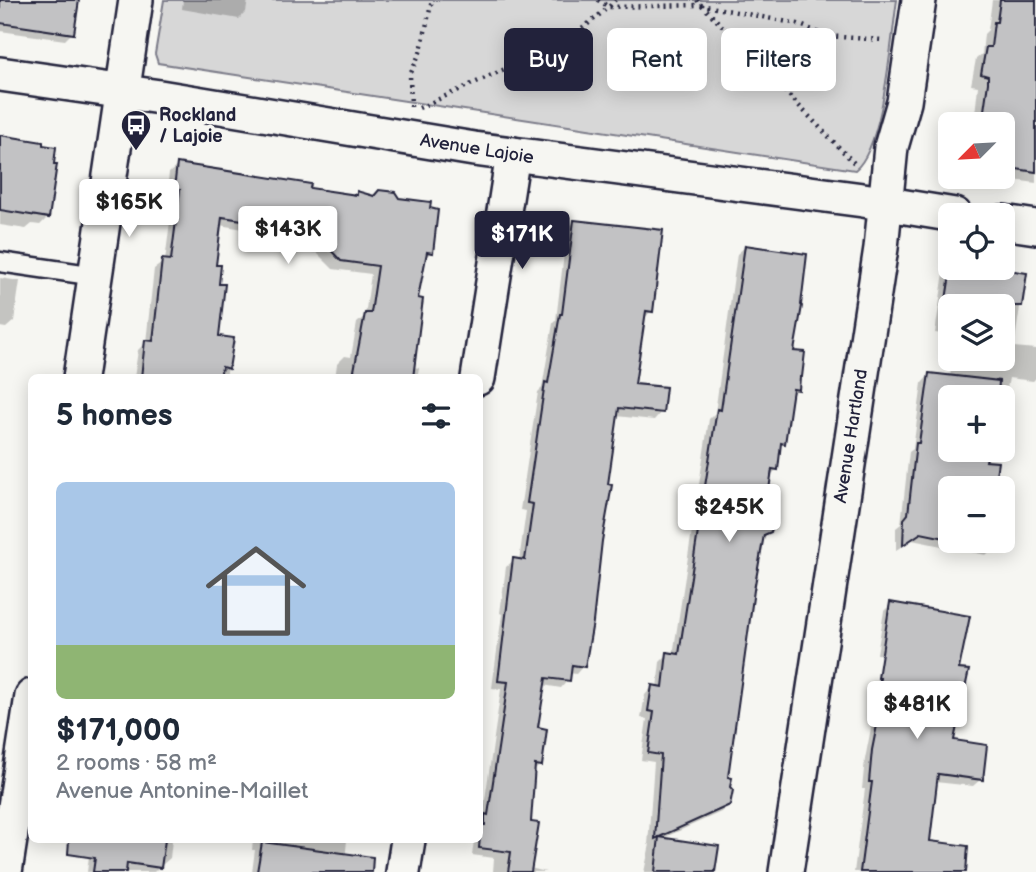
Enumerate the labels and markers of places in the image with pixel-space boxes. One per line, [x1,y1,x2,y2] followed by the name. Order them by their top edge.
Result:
[159,105,236,147] place label: Rockland / Lajoie
[119,108,153,152] bus stop icon: Rockland / Lajoie
[80,180,178,239] pin: $165K
[239,206,337,266] pin: $143K
[473,212,571,271] pin: $171K
[680,484,778,544] pin: $245K
[868,682,966,741] pin: $481K

